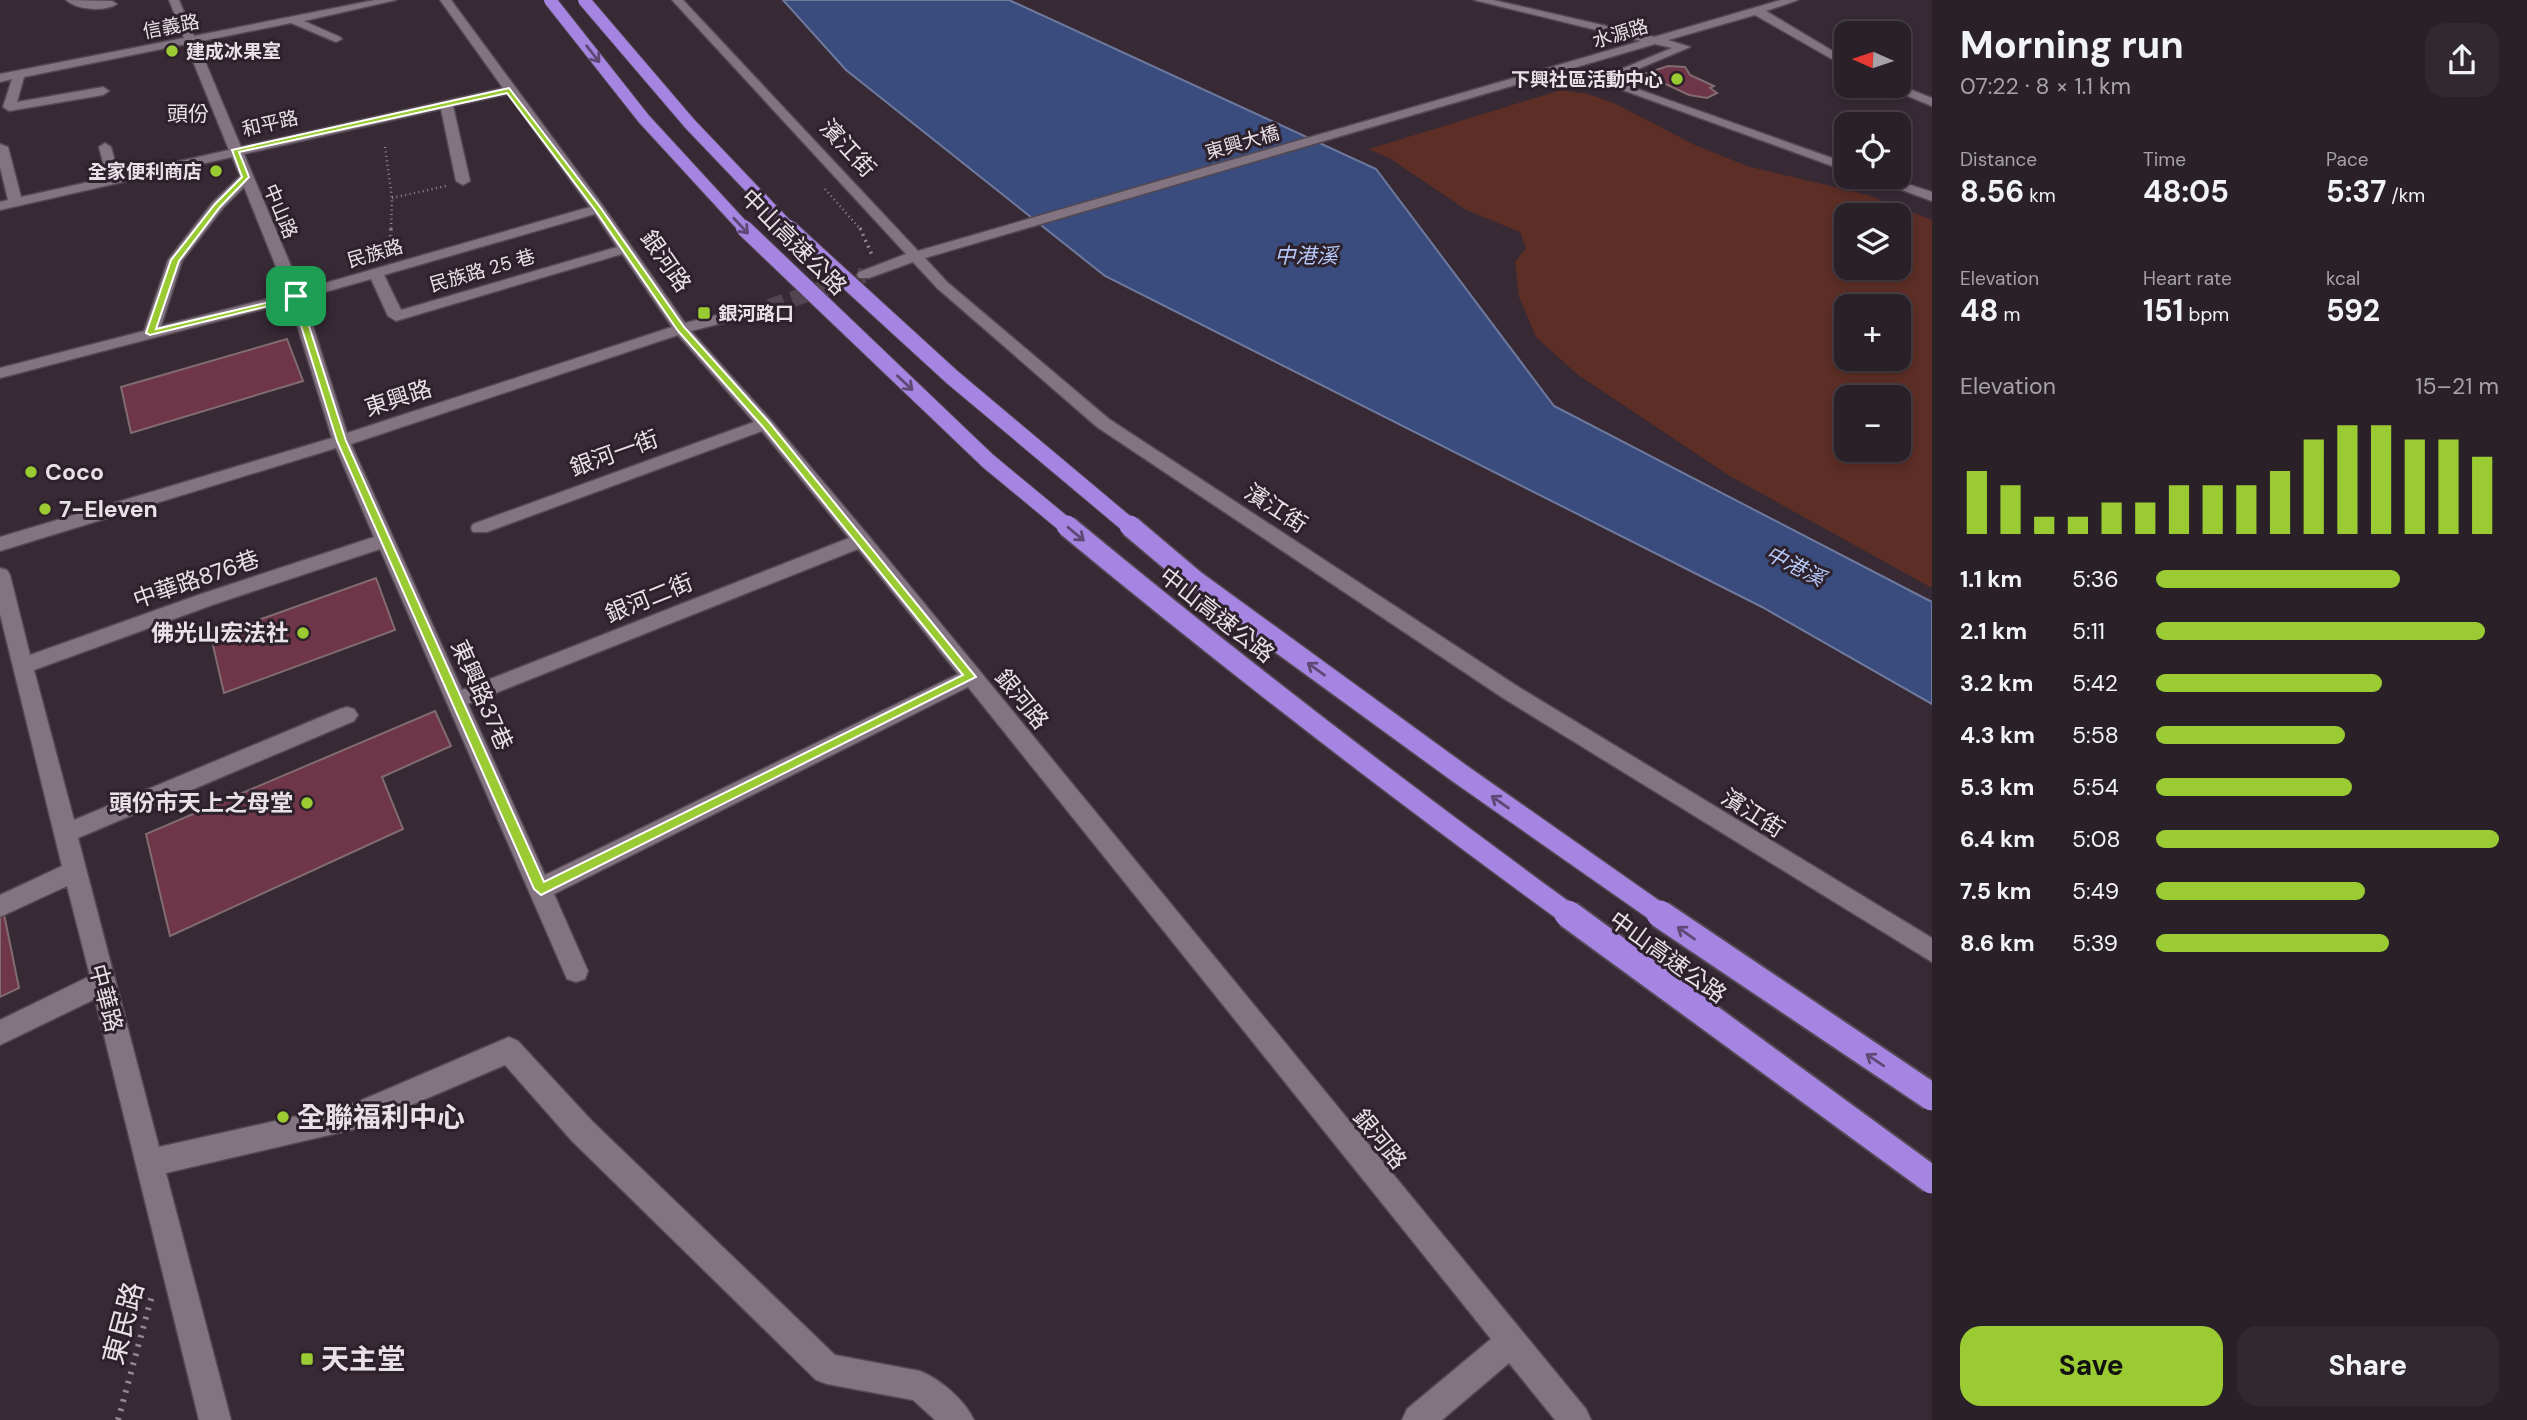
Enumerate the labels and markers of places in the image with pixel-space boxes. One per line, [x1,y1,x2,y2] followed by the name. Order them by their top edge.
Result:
[186,39,281,64] place label: 建成冰果室
[164,43,180,59] marker: 建成冰果室
[1511,67,1663,92] place label: 下興社區活動中心
[1669,71,1685,87] marker: 下興社區活動中心
[88,159,202,184] place label: 全家便利商店
[208,163,224,179] marker: 全家便利商店
[266,266,326,326] pin
[718,301,794,326] place label: 銀河路口
[696,305,712,321] marker: 銀河路口
[45,457,104,487] place label: Coco
[23,464,39,480] marker: Coco
[59,494,158,524] place label: 7-Eleven
[37,501,53,517] marker: 7-Eleven
[151,618,289,648] place label: 佛光山宏法社
[295,625,311,641] marker: 佛光山宏法社
[109,788,293,818] place label: 頭份市天上之母堂
[299,795,315,811] marker: 頭份市天上之母堂
[297,1099,465,1136] place label: 全聯福利中心
[275,1109,291,1125] marker: 全聯福利中心
[321,1341,405,1378] place label: 天主堂
[299,1351,315,1367] marker: 天主堂

